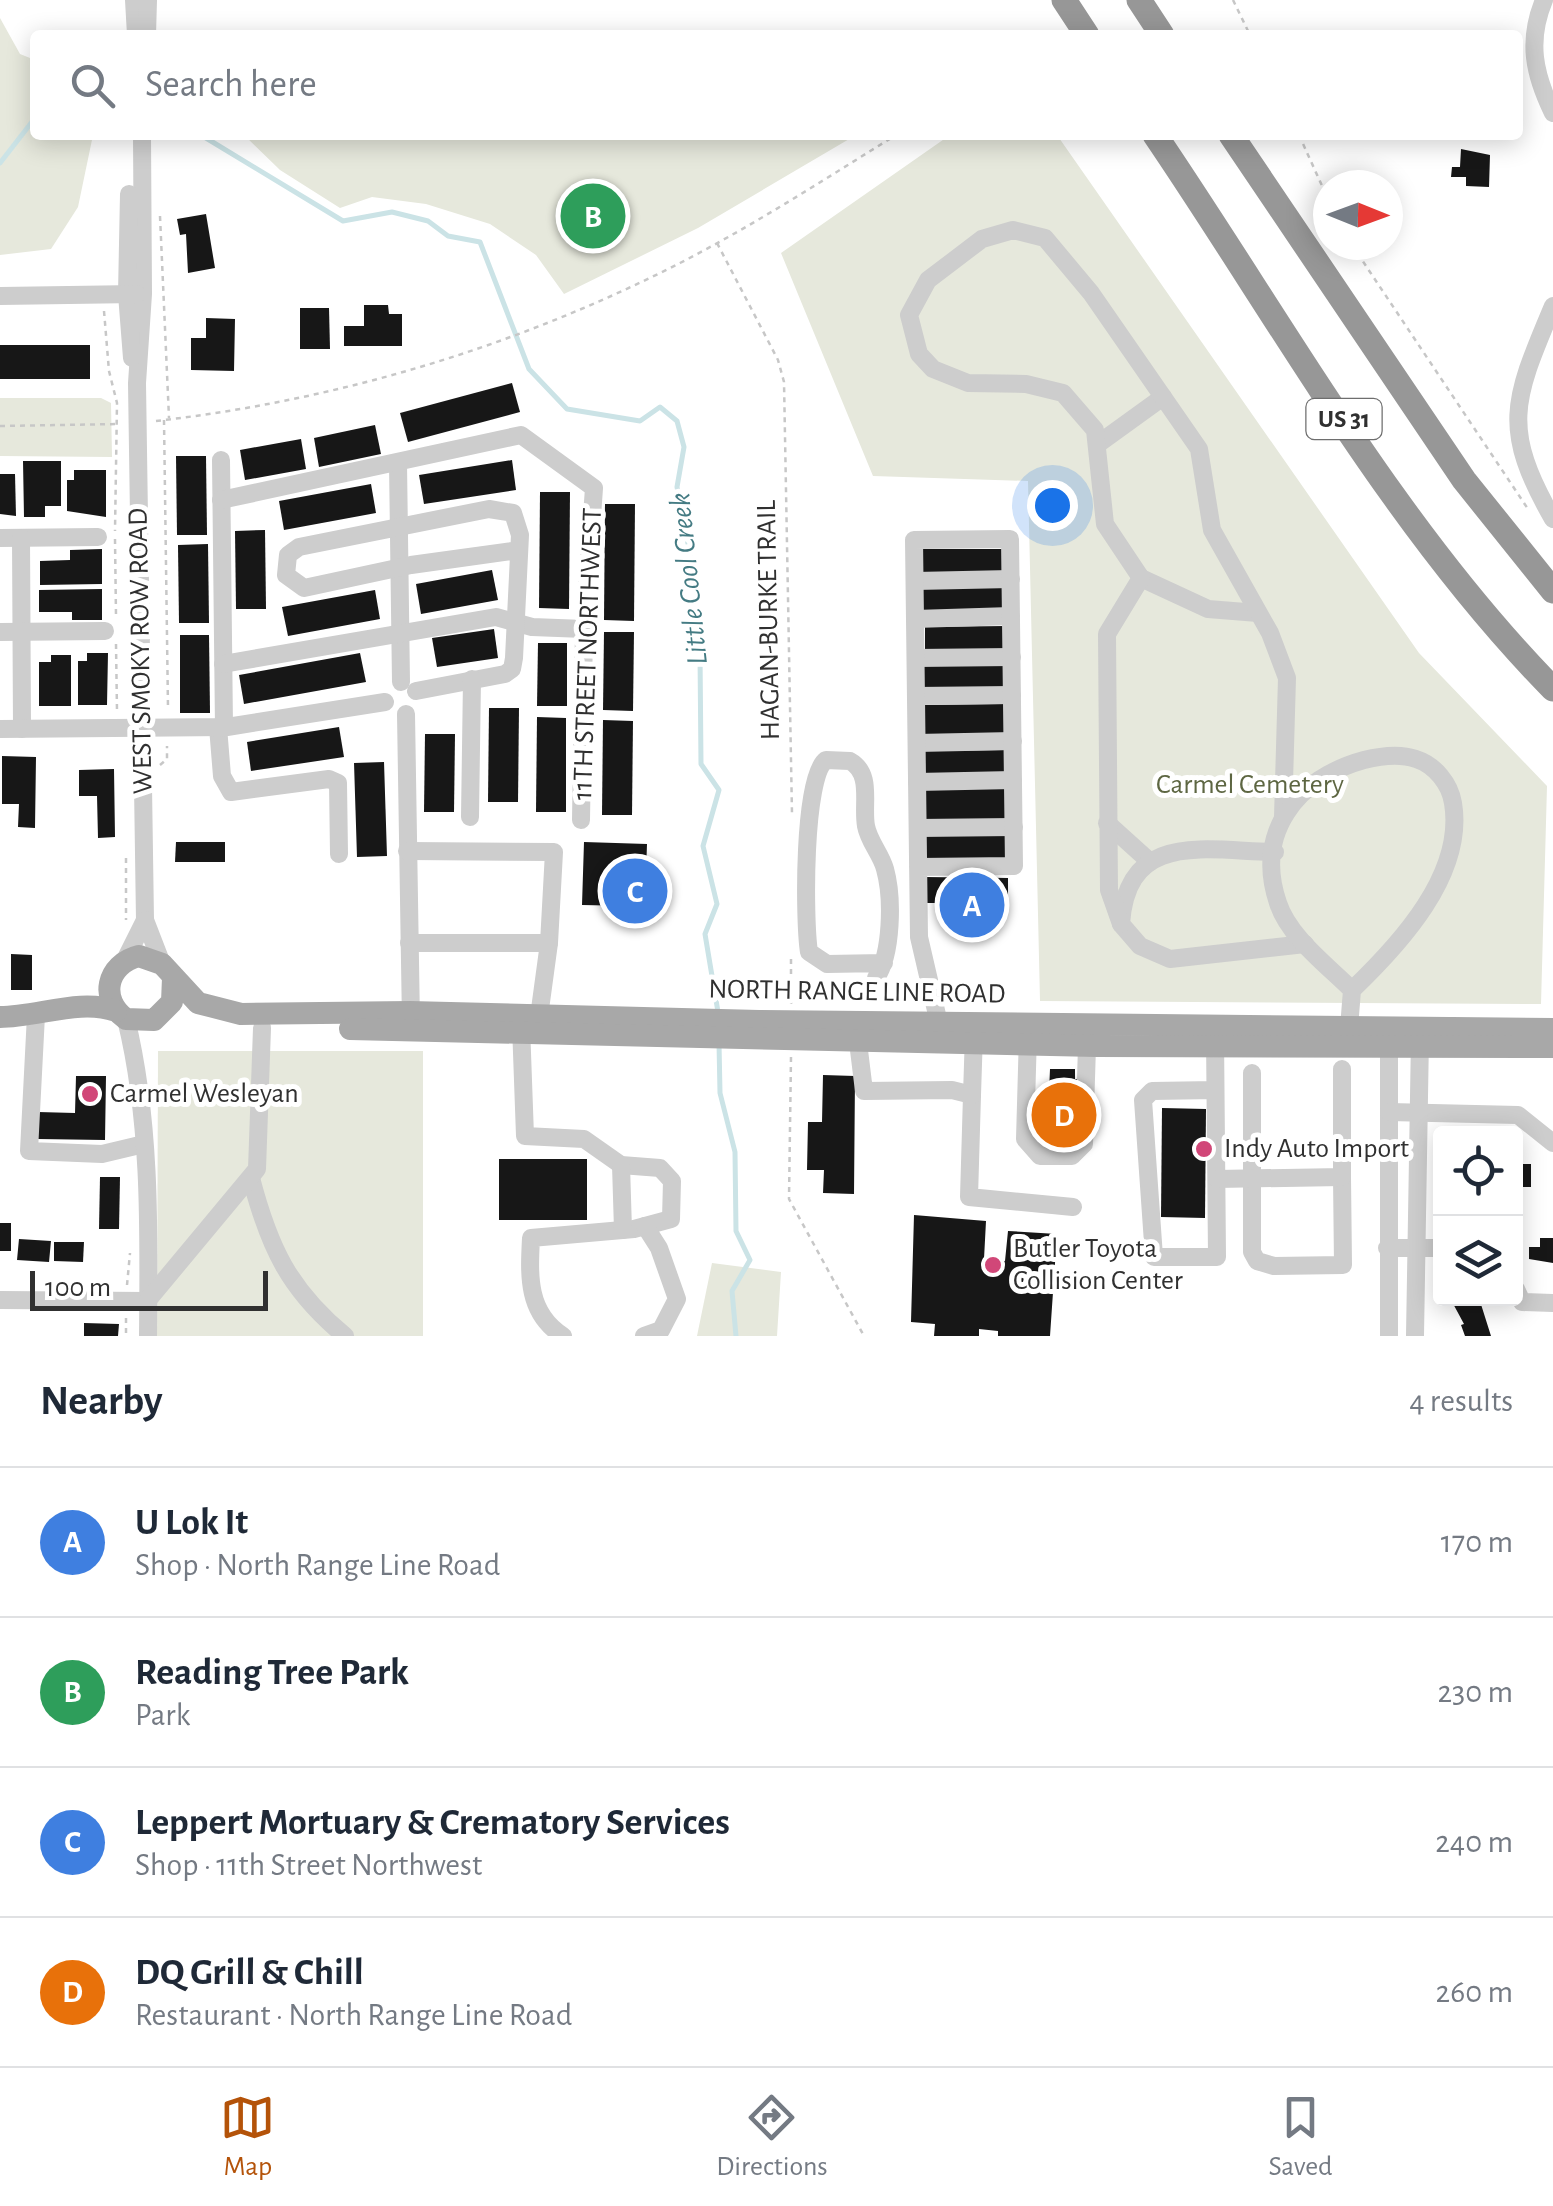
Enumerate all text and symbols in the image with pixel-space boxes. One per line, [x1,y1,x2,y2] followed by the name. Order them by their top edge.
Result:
[30,30,1523,140] search box
[65,58,120,113] icon: search
[145,66,317,104] text: Search here
[1313,170,1403,260] north arrow
[560,178,626,254] pin: B
[1306,399,1382,439] road number: US 31
[1027,480,1078,531] your location
[665,491,713,667] water label: Little Cool Creek
[753,499,785,740] street label: HAGAN-BURKE TRAIL
[125,507,157,795] street label: WEST SMOKY ROW ROAD
[569,507,607,801] street label: 11TH STREET NORTHWEST
[1156,771,1344,799] park label: Carmel Cemetery
[602,854,668,928] pin: C
[940,868,1004,942] pin: A
[708,975,1006,1009] street label: NORTH RANGE LINE ROAD
[1032,1078,1096,1152] pin: D
[110,1080,299,1108] place label: Carmel Wesleyan
[79,1083,101,1105] marker: Carmel Wesleyan
[1433,1126,1523,1306] map controls
[1433,1126,1523,1216] button: locate
[1224,1135,1409,1163] place label: Indy Auto Import
[1193,1138,1215,1160] marker: Indy Auto Import
[1433,1216,1523,1306] button: layers
[1013,1235,1183,1295] place label: Butler Toyota Collision Center
[982,1254,1004,1276] marker: Butler Toyota Collision Center
[30,1266,268,1310] scale bar
[45,1274,111,1302] text: 100 m
[40,1380,163,1422] text: Nearby
[1409,1385,1513,1417] text: 4 results
[135,1504,248,1542] text: U Lok It
[63,1526,82,1558] text: A
[1441,1526,1513,1558] text: 170 m
[135,1549,500,1581] text: Shop · North Range Line Road
[135,1654,409,1692] text: Reading Tree Park
[63,1676,82,1708] text: B
[1437,1676,1513,1708] text: 230 m
[135,1699,190,1731] text: Park
[135,1804,730,1842] text: Leppert Mortuary & Crematory Services
[64,1826,81,1858] text: C
[1435,1826,1513,1858] text: 240 m
[135,1849,482,1881] text: Shop · 11th Street Northwest
[135,1954,364,1992] text: DQ Grill & Chill
[62,1976,83,2008] text: D
[1436,1976,1513,2008] text: 260 m
[135,1999,572,2031] text: Restaurant · North Range Line Road
[220,2090,275,2184] tab: Map
[716,2090,828,2184] tab: Directions
[1269,2090,1333,2184] tab: Saved

